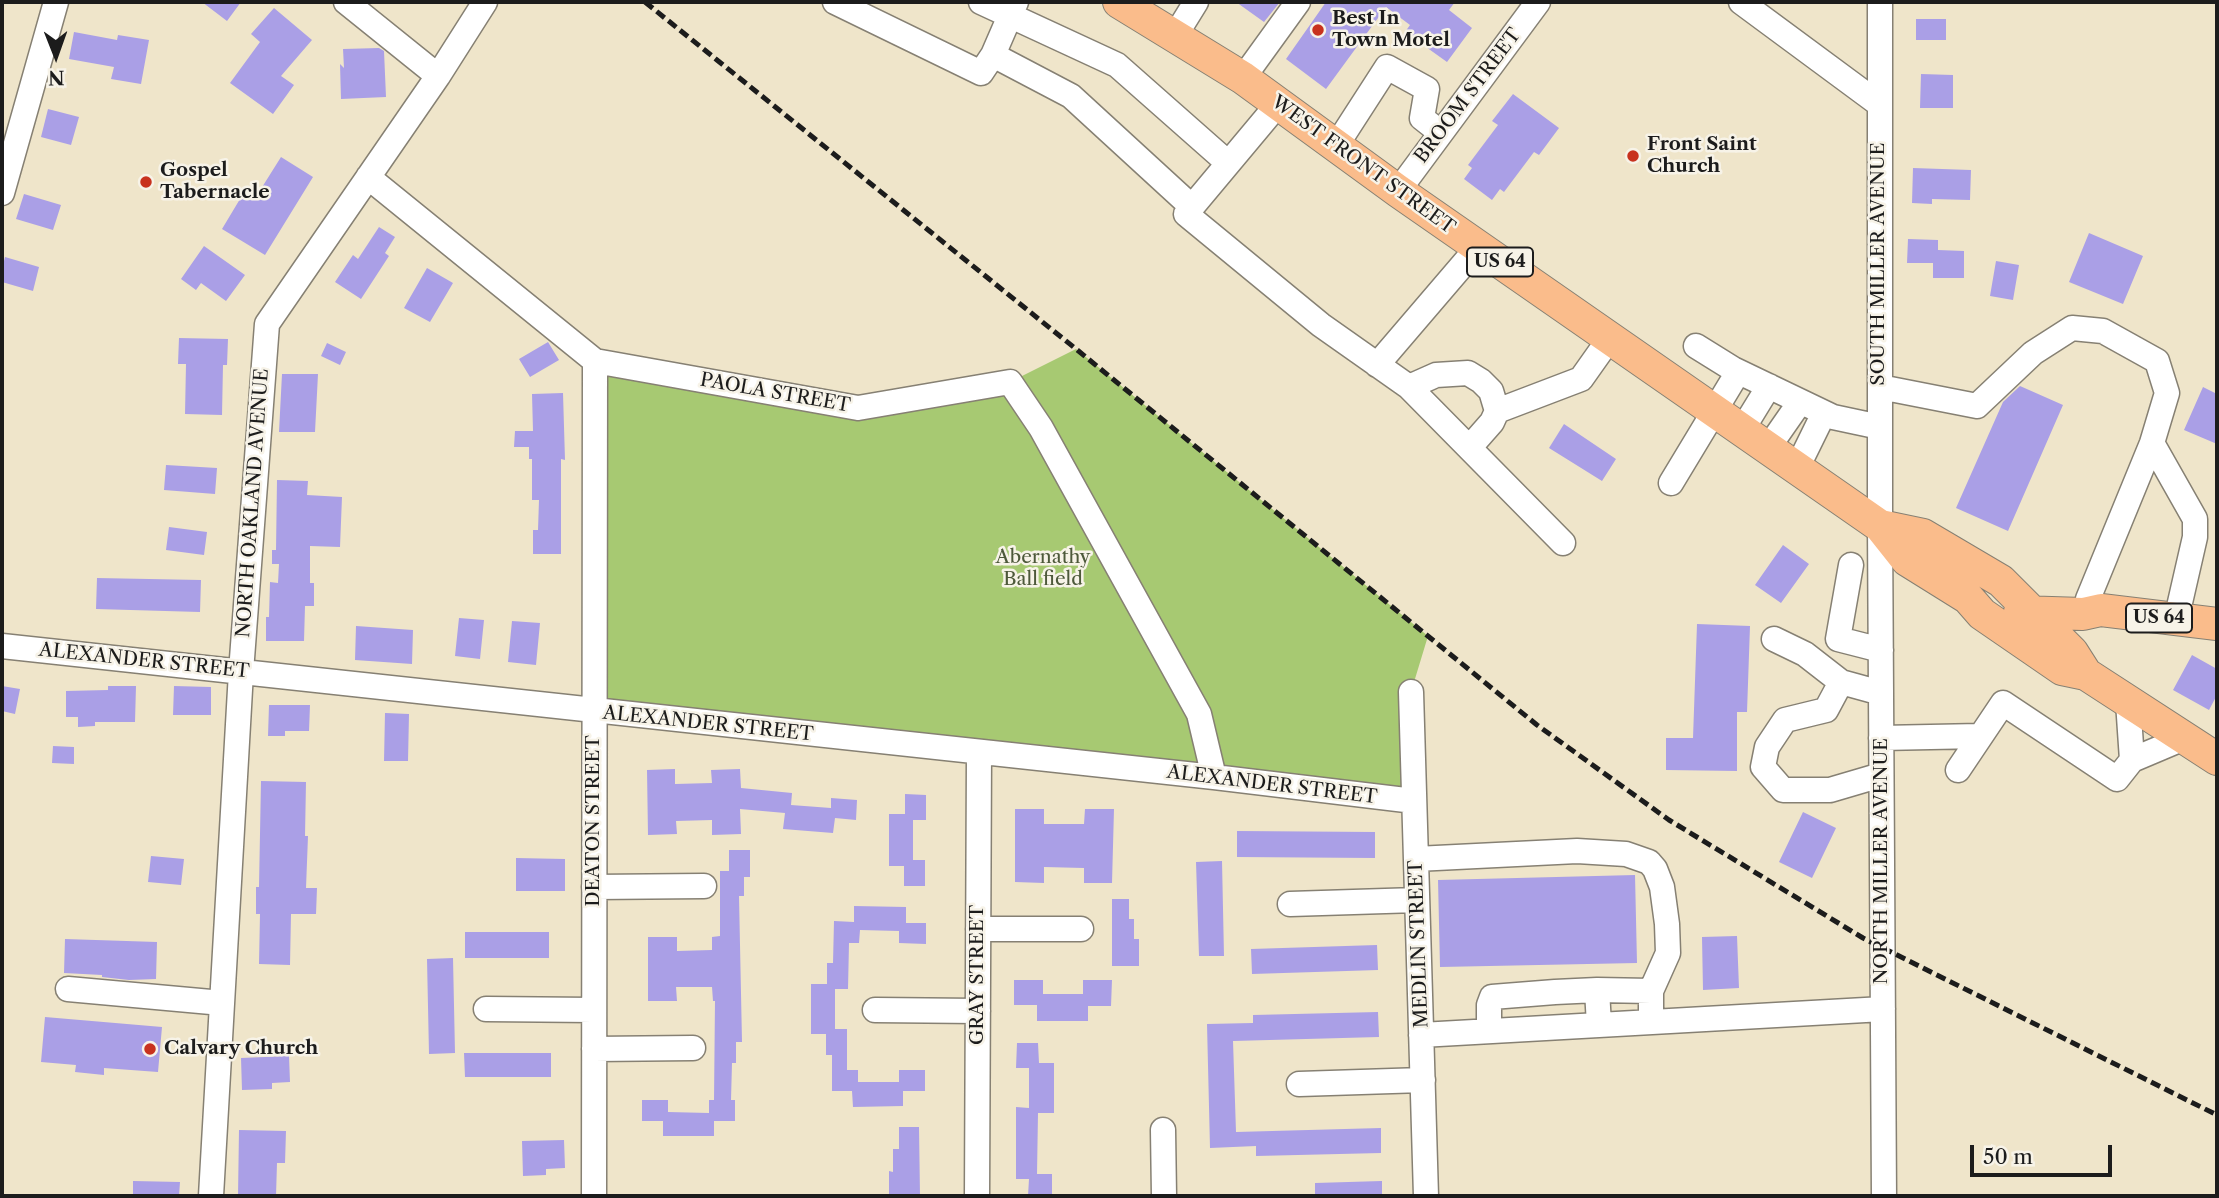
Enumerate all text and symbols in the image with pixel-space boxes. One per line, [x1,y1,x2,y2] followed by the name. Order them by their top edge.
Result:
[1332,8,1450,52] place label: Best In Town Motel
[21,21,91,91] north arrow
[1310,22,1326,38] marker: Best In Town Motel
[1410,24,1526,168] street label: BROOM STREET
[48,66,65,89] text: N
[1267,91,1459,239] street label: WEST FRONT STREET
[1647,134,1757,178] place label: Front Saint Church
[1868,142,1890,386] street label: SOUTH MILLER AVENUE
[1625,148,1641,164] marker: Front Saint Church
[160,160,270,204] place label: Gospel Tabernacle
[138,174,154,190] marker: Gospel Tabernacle
[1467,248,1533,276] road number: US 64
[232,368,274,638] street label: NORTH OAKLAND AVENUE
[698,369,852,417] street label: PAOLA STREET
[996,547,1090,591] park label: Abernathy Ball field
[2126,604,2192,632] road number: US 64
[38,639,250,683] street label: ALEXANDER STREET
[602,702,814,746] street label: ALEXANDER STREET
[583,735,605,907] street label: DEATON STREET
[1871,738,1893,984] street label: NORTH MILLER AVENUE
[1166,761,1378,809] street label: ALEXANDER STREET
[1405,860,1433,1028] street label: MEDLIN STREET
[967,905,989,1045] street label: GRAY STREET
[164,1038,318,1060] place label: Calvary Church
[142,1041,158,1057] marker: Calvary Church
[1974,1132,2116,1176] scale bar
[1983,1144,2033,1169] text: 50 m

